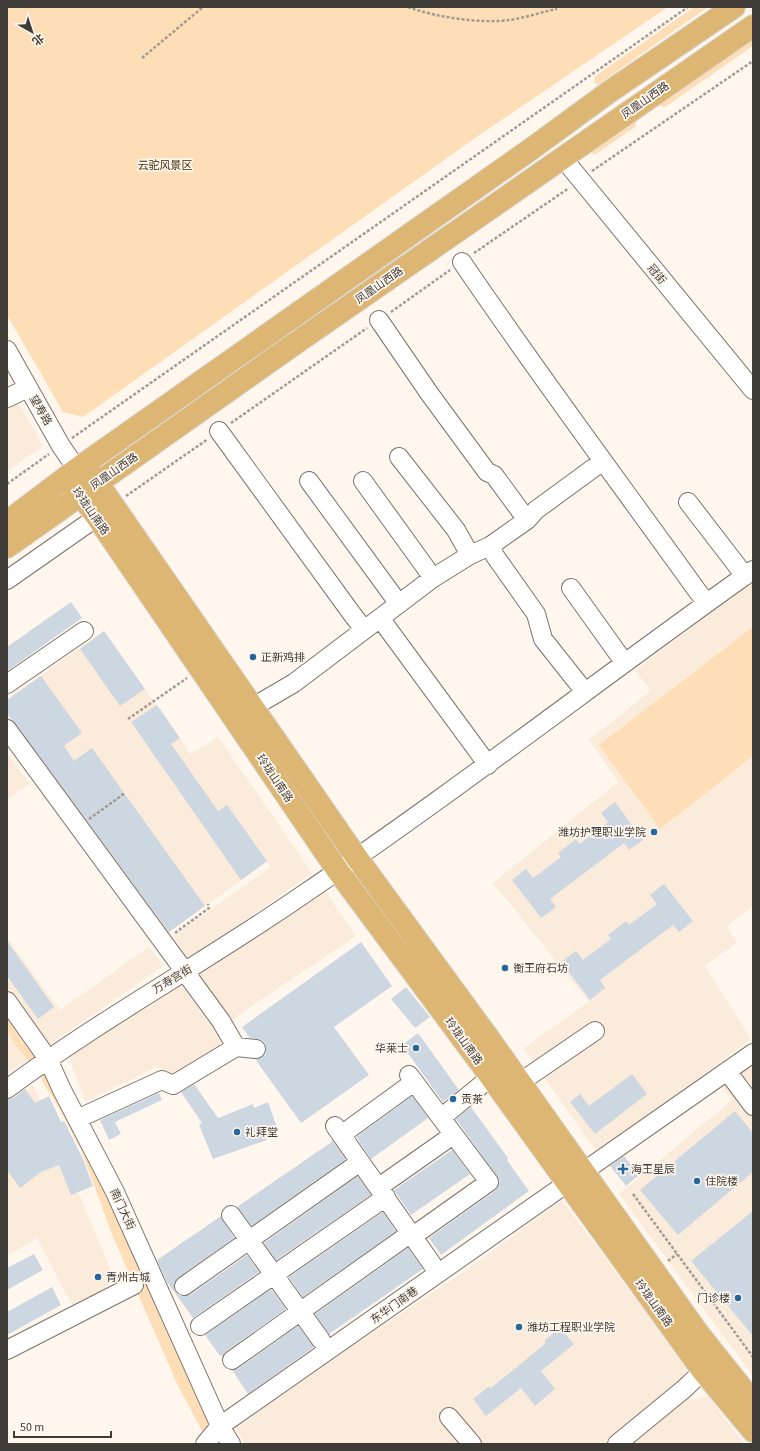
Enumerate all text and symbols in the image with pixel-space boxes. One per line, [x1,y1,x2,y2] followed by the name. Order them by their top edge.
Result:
[12,12,52,52] north arrow
[29,30,47,49] text: 北
[618,78,672,122] street label: 凤凰山西路
[138,158,193,173] park label: 云驼风景区
[644,261,669,288] street label: 冠街
[352,263,406,307] street label: 凤凰山西路
[26,392,55,428] street label: 望寿路
[87,449,141,493] street label: 凤凰山西路
[69,484,113,538] street label: 玲珑山南路
[261,650,305,665] place label: 正新鸡排
[248,652,258,662] marker: 正新鸡排
[253,751,296,805] street label: 玲珑山南路
[558,825,646,840] place label: 潍坊护理职业学院
[649,827,659,837] marker: 潍坊护理职业学院
[513,961,568,976] place label: 衡王府石坊
[150,962,195,997] street label: 万寿宫街
[500,963,510,973] marker: 衡王府石坊
[441,1015,486,1068] street label: 玲珑山南路
[375,1041,408,1056] place label: 华莱士
[411,1043,421,1053] marker: 华莱士
[461,1092,483,1107] place label: 贡茶
[448,1094,458,1104] marker: 贡茶
[245,1125,278,1140] place label: 礼拜堂
[232,1127,242,1137] marker: 礼拜堂
[631,1162,675,1177] place label: 海王星辰
[618,1164,628,1174] marker: 海王星辰
[705,1174,738,1189] place label: 住院楼
[692,1176,702,1186] marker: 住院楼
[106,1186,139,1232] street label: 南门大街
[106,1270,150,1285] place label: 青州古城
[93,1272,103,1282] marker: 青州古城
[631,1277,676,1330] street label: 玲珑山南路
[367,1283,421,1327] street label: 东华门南巷
[697,1291,730,1306] place label: 门诊楼
[733,1293,743,1303] marker: 门诊楼
[527,1320,615,1335] place label: 潍坊工程职业学院
[514,1322,524,1332] marker: 潍坊工程职业学院
[14,1413,111,1439] scale bar
[20,1419,44,1436] text: 50 m

